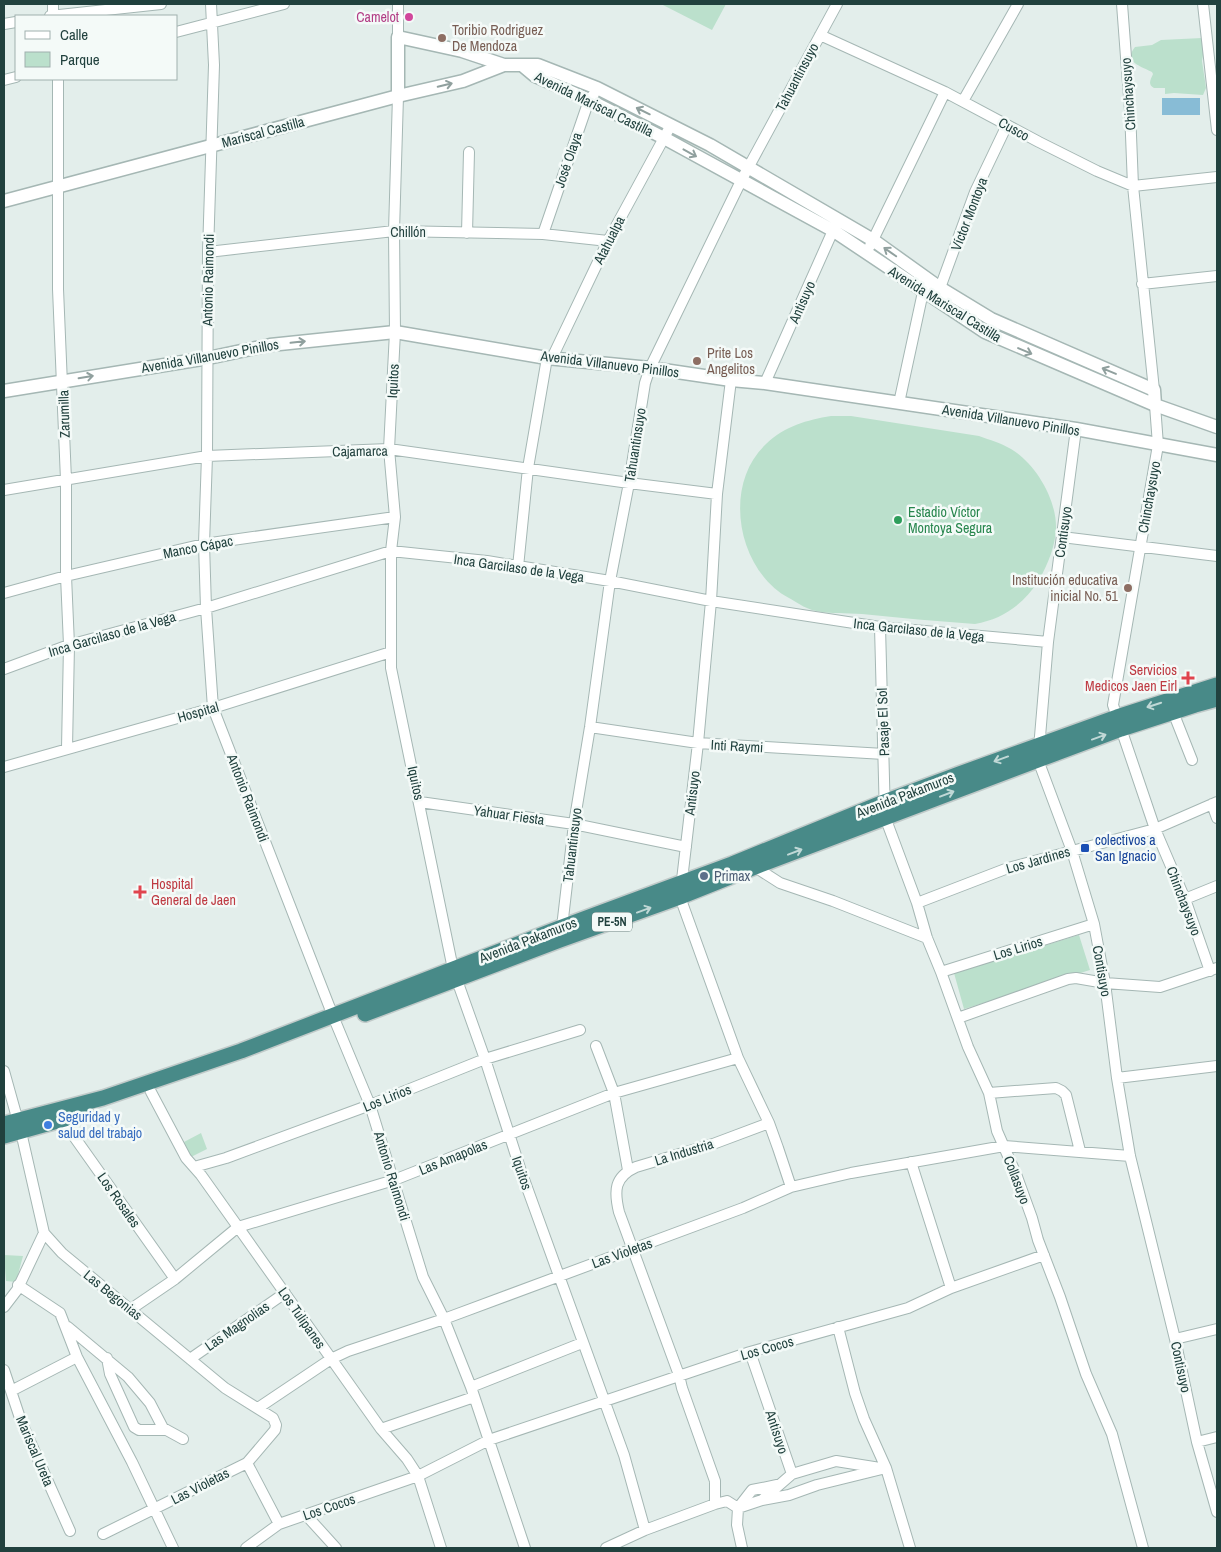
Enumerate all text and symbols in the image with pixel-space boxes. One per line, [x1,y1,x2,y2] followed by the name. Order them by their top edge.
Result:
[356,8,399,26] place label: Camelot
[403,11,415,23] marker: Camelot
[15,15,178,80] legend
[452,21,544,55] place label: Toribio Rodriguez De Mendoza
[60,24,88,45] text: Calle
[436,32,448,44] marker: Toribio Rodriguez De Mendoza
[771,40,823,114] street label: Tahuantinsuyo
[60,49,100,70] text: Parque
[1116,57,1140,131] street label: Chinchaysuyo
[531,67,657,141] street label: Avenida Mariscal Castilla
[437,80,453,89] one-way arrow
[636,106,651,115] one-way arrow
[220,112,307,152] street label: Mariscal Castilla
[995,113,1033,145] street label: Cusco
[550,129,586,190] street label: José Olaya
[682,148,696,158] one-way arrow
[947,174,991,253] street label: Víctor Montoya
[589,212,629,268] street label: Atahualpa
[390,223,426,241] street label: Chillón
[198,234,218,327] street label: Antonio Raimondi
[883,247,897,257] one-way arrow
[884,261,1005,346] street label: Avenida Mariscal Castilla
[784,278,819,327] street label: Antisuyo
[139,335,280,377] street label: Avenida Villanuevo Pinillos
[290,337,306,347] one-way arrow
[706,344,755,378] place label: Prite Los Angelitos
[539,346,681,381] street label: Avenida Villanuevo Pinillos
[1017,346,1032,356] one-way arrow
[691,355,703,367] marker: Prite Los Angelitos
[383,363,403,399] street label: Iquitos
[1102,366,1117,375] one-way arrow
[78,372,94,382] one-way arrow
[54,389,74,438] street label: Zarumilla
[940,400,1081,440] street label: Avenida Villanuevo Pinillos
[620,407,650,483] street label: Tahuantinsuyo
[332,442,389,460] street label: Cajamarca
[1134,460,1164,534] street label: Chinchaysuyo
[908,503,993,537] place label: Estadio Víctor Montoya Segura
[1050,505,1076,559] street label: Contisuyo
[892,514,904,526] marker: Estadio Víctor Montoya Segura
[162,531,235,563] street label: Manco Cápac
[453,550,586,586] street label: Inca Garcilaso de la Vega
[1012,571,1119,605] place label: Institución educativa inicial No. 51
[1122,582,1134,594] marker: Institución educativa inicial No. 51
[46,607,178,661] street label: Inca Garcilaso de la Vega
[853,614,986,646] street label: Inca Garcilaso de la Vega
[1085,661,1177,695] place label: Servicios Medicos Jaen Eirl
[1181,671,1195,685] marker: Servicios Medicos Jaen Eirl
[873,688,893,756] street label: Pasaje El Sol
[175,698,221,726] street label: Hospital
[1146,701,1162,711] one-way arrow
[1091,732,1106,741] one-way arrow
[710,736,764,756] street label: Inti Raymi
[223,751,273,844] street label: Antonio Raimondi
[994,755,1009,764] one-way arrow
[404,764,428,802] street label: Iquitos
[853,768,957,822] street label: Avenida Pakamuros
[680,770,704,817] street label: Antisuyo
[939,789,954,798] one-way arrow
[472,801,546,829] street label: Yahuar Fiesta
[559,807,585,883] street label: Tahuantinsuyo
[1095,831,1156,865] place label: colectivos a San Ignacio
[1004,842,1072,878] street label: Los Jardines
[1079,842,1091,854] marker: colectivos a San Ignacio
[787,847,802,856] one-way arrow
[1163,864,1205,938] street label: Chinchaysuyo
[714,867,751,885] place label: Primax
[698,870,710,882] marker: Primax
[151,875,236,909] place label: Hospital General de Jaen
[133,885,147,899] marker: Hospital General de Jaen
[635,905,651,915] one-way arrow
[592,912,632,932] road number: PE-5N
[476,913,580,967] street label: Avenida Pakamuros
[991,932,1045,964] street label: Los Lirios
[1089,944,1115,998] street label: Contisuyo
[360,1080,414,1116] street label: Los Lirios
[58,1108,142,1142] place label: Seguridad y salud del trabajo
[42,1119,54,1131] marker: Seguridad y salud del trabajo
[370,1128,414,1223] street label: Antonio Raimondi
[652,1134,716,1169] street label: La Industria
[416,1135,490,1179] street label: Las Amapolas
[1000,1153,1034,1207] street label: Collasuyo
[508,1154,536,1192] street label: Iquitos
[94,1169,145,1231] street label: Los Rosales
[589,1234,655,1272] street label: Las Violetas
[80,1266,146,1324] street label: Las Begonias
[274,1284,330,1352] street label: Los Tulipanes
[201,1297,273,1355] street label: Las Magnolias
[738,1332,796,1364] street label: Los Cocos
[1167,1340,1195,1394] street label: Contisuyo
[761,1407,792,1456] street label: Antisuyo
[12,1413,58,1489] street label: Mariscal Ureta
[168,1464,232,1508] street label: Las Violetas
[300,1490,358,1524] street label: Los Cocos

